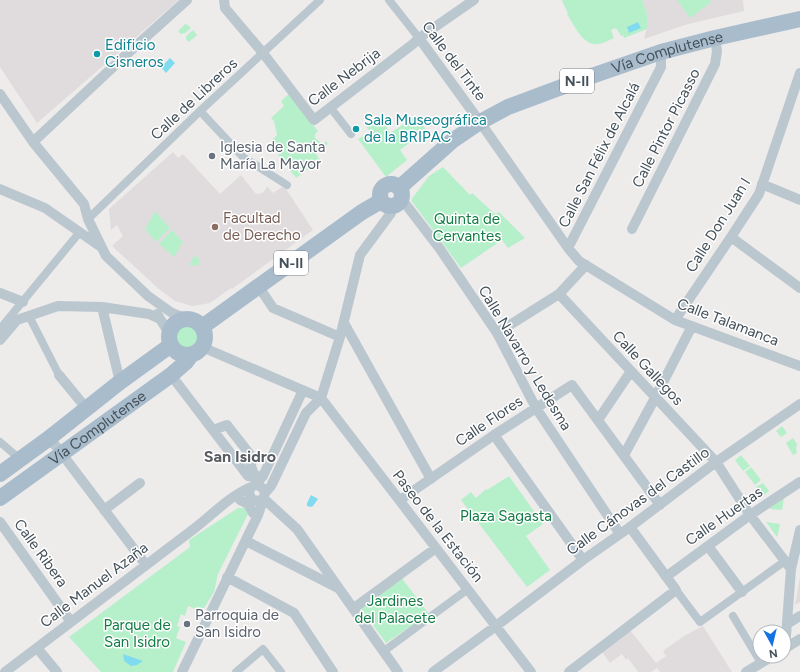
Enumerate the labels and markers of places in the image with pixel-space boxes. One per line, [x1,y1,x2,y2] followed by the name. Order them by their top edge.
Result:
[105,36,164,71] place label: Edificio Cisneros
[92,49,102,59] marker: Edificio Cisneros
[364,111,487,146] place label: Sala Museográfica de la BRIPAC
[351,124,361,134] marker: Sala Museográfica de la BRIPAC
[220,138,325,173] place label: Iglesia de Santa María La Mayor
[207,151,217,161] marker: Iglesia de Santa María La Mayor
[223,209,301,244] place label: Facultad de Derecho
[210,222,220,232] marker: Facultad de Derecho
[195,606,279,641] place label: Parroquia de San Isidro
[182,619,192,629] marker: Parroquia de San Isidro

